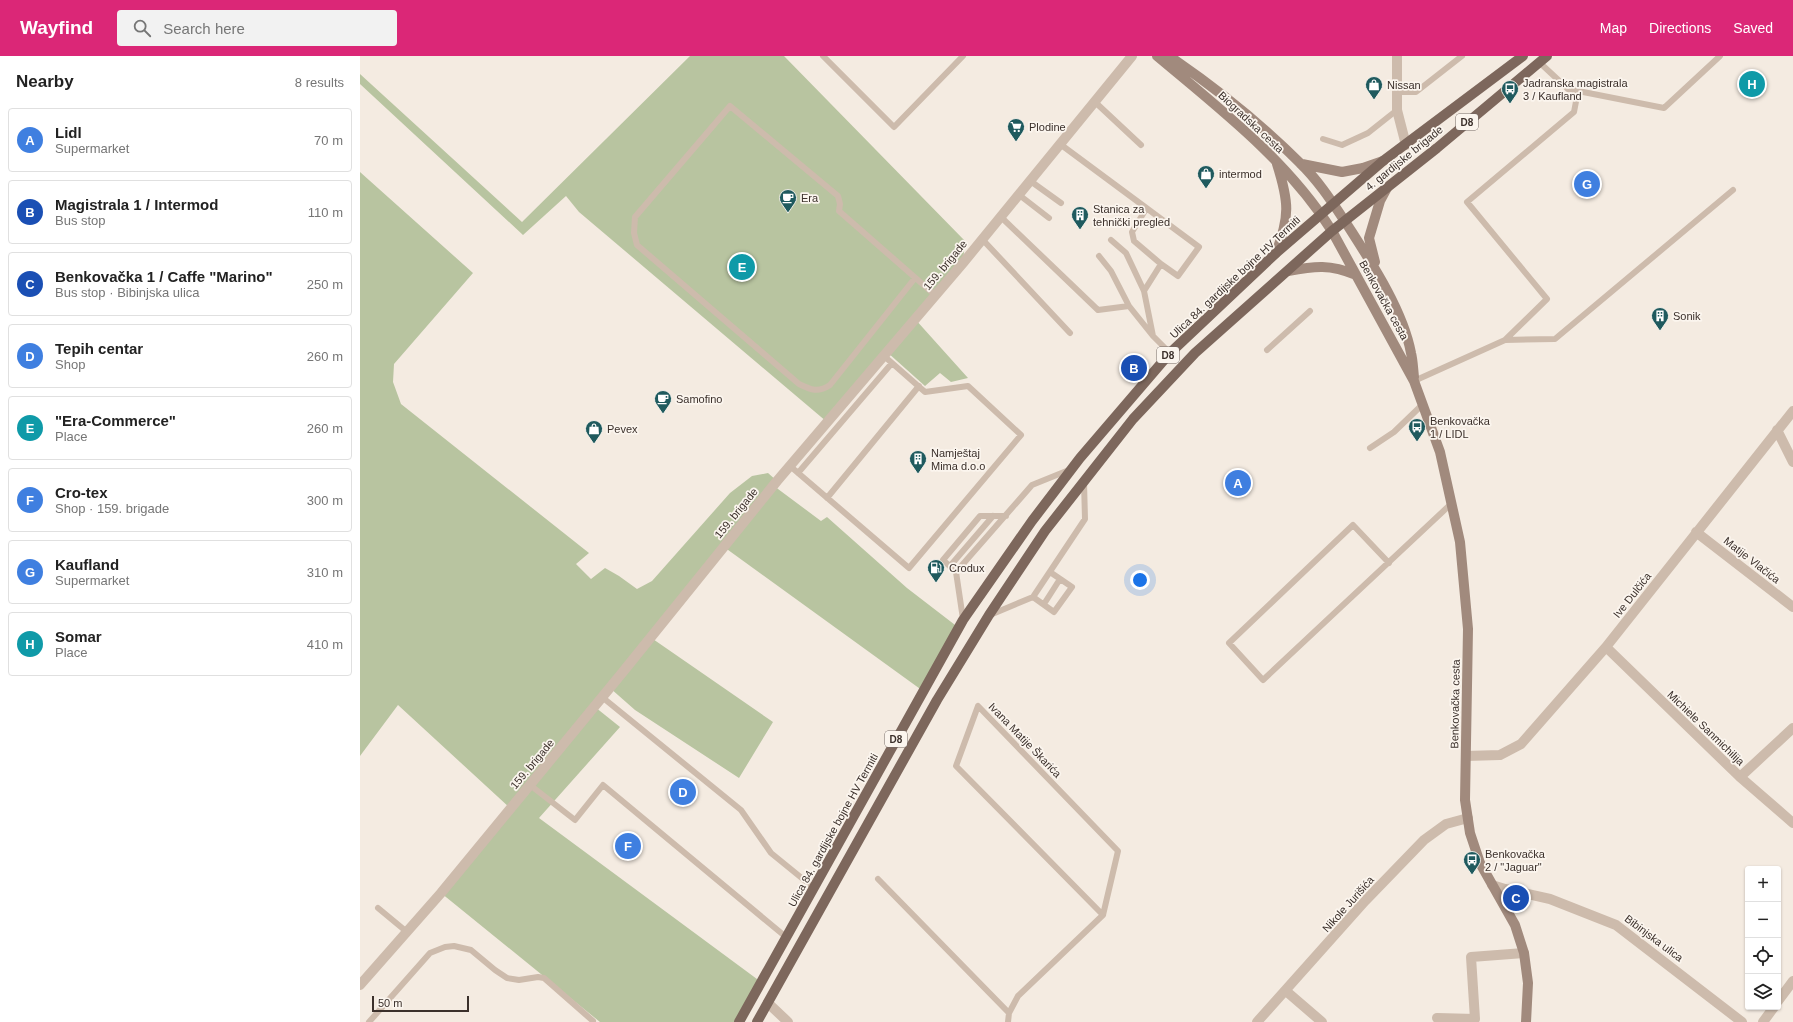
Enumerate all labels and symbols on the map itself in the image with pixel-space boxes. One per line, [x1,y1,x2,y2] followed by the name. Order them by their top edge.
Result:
[1739,69,1765,99] pin: H
[1364,75,1384,100] shop icon: Nissan
[1523,77,1628,102] place label: Jadranska magistrala 3 / Kaufland
[1387,79,1421,91] place label: Nissan
[1500,79,1520,104] bus stop icon: Jadranska magistrala 3 / Kaufland
[1216,89,1287,156] street label: Biogradska cesta
[1456,114,1478,130] road number: D8
[1006,117,1026,142] supermarket icon: Plodine
[1029,121,1066,133] place label: Plodine
[1363,123,1445,193] street label: 4. gardijske brigade
[1196,164,1216,189] shop icon: intermod
[1219,168,1262,180] place label: intermod
[1574,169,1600,199] pin: G
[778,188,798,213] cafe icon: Era
[801,192,819,204] place label: Era
[1093,203,1170,228] place label: Stanica za tehnički pregled
[1070,205,1090,230] building icon: Stanica za tehnički pregled
[1167,213,1303,341] street label: Ulica 84. gardijske bojne HV Termiti
[921,238,969,292] street label: 159. brigade
[729,252,755,282] pin: E
[1357,258,1411,343] street label: Benkovačka cesta
[1650,306,1670,331] building icon: Sonik
[1673,310,1701,322] place label: Sonik
[1157,347,1179,363] road number: D8
[1121,353,1147,383] pin: B
[653,389,673,414] cafe icon: Samofino
[676,393,722,405] place label: Samofino
[1430,415,1491,440] place label: Benkovačka 1 / LIDL
[1407,417,1427,442] bus stop icon: Benkovačka 1 / LIDL
[584,419,604,444] shop icon: Pevex
[607,423,638,435] place label: Pevex
[931,447,985,472] place label: Namještaj Mima d.o.o
[908,449,928,474] building icon: Namještaj Mima d.o.o
[1225,468,1251,498] pin: A
[712,485,760,541] street label: 159. brigade
[1722,534,1783,586] street label: Matije Vlačića
[926,558,946,583] fuel station icon: Crodux
[949,562,985,574] place label: Crodux
[1611,569,1654,620] street label: Ive Dulčića
[1130,570,1150,590] your location
[1448,658,1462,749] street label: Benkovačka cesta
[1665,688,1748,768] street label: Michiele Sanmichilija
[986,700,1064,780] street label: Ivana Matije Škarića
[885,731,907,747] road number: D8
[508,737,556,791] street label: 159. brigade
[786,751,880,909] street label: Ulica 84. gardijske bojne HV Termiti
[670,777,696,807] pin: D
[615,831,641,861] pin: F
[1485,848,1546,873] place label: Benkovačka 2 / "Jaguar"
[1462,850,1482,875] bus stop icon: Benkovačka 2 / "Jaguar"
[1320,873,1377,934] street label: Nikole Jurišića
[1503,883,1529,913] pin: C
[1623,912,1686,964] street label: Bibinjska ulica
[372,994,469,1013] scale bar

